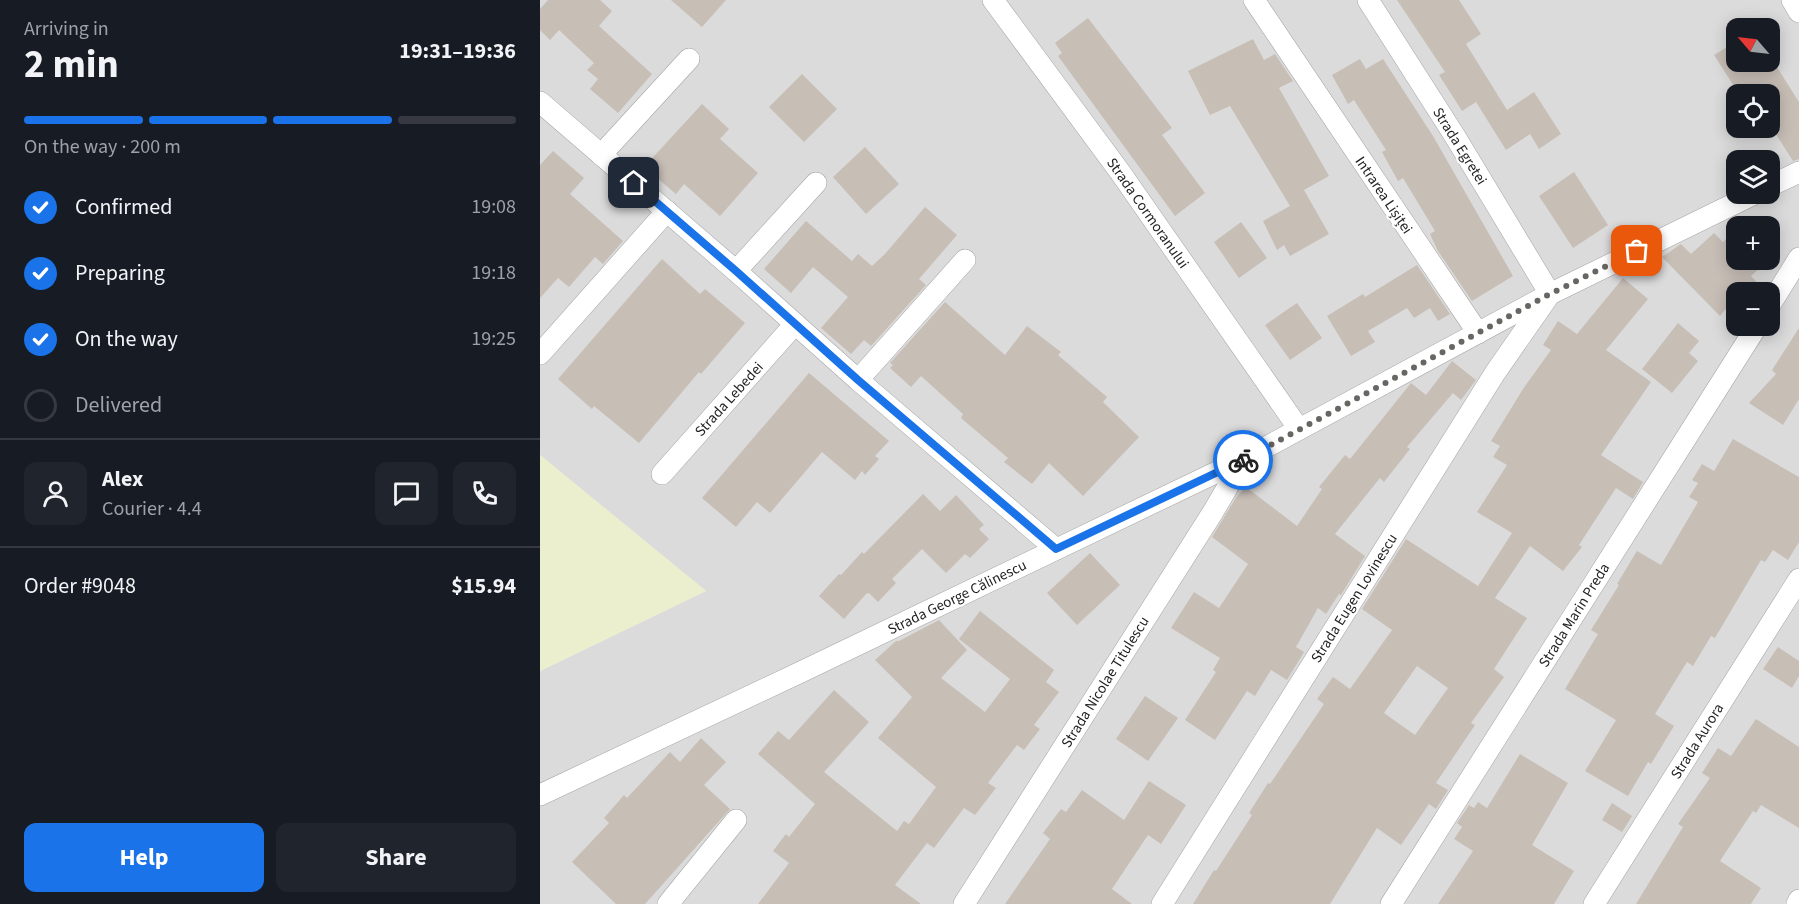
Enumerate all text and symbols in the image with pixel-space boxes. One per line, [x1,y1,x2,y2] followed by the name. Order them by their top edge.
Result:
[24,15,109,43] text: Arriving in
[1726,18,1780,72] north arrow
[1726,18,1780,336] map controls
[399,35,516,67] text: 19:31–19:36
[24,37,119,93] text: 2 min
[1726,84,1780,138] button: locate
[1427,103,1492,189] street label: Strada Egretei
[24,133,181,161] text: On the way · 200 m
[1726,150,1780,204] button: layers
[1350,152,1417,238] street label: Intrarea Lișiței
[1101,154,1194,273] street label: Strada Cormoranului
[608,157,659,208] pin
[617,166,650,199] icon: home
[24,191,57,224] icon: check
[75,191,172,223] text: Confirmed
[471,193,516,221] text: 19:08
[1726,216,1780,270] button: +
[1611,225,1662,276] pin
[1620,234,1653,267] icon: bag
[24,257,57,290] icon: check
[75,257,165,289] text: Preparing
[471,259,516,287] text: 19:18
[1726,282,1780,336] button: −
[24,323,57,356] icon: check
[75,323,178,355] text: On the way
[471,325,516,353] text: 19:25
[690,357,769,441] street label: Strada Lebedei
[75,389,162,421] text: Delivered
[1213,430,1273,490] courier
[1227,444,1260,477] icon: bike
[24,462,87,525] button: person
[375,462,438,525] button: chat
[453,462,516,525] button: phone
[102,463,143,495] text: Alex
[102,495,202,523] text: Courier · 4.4
[1306,530,1403,667] street label: Strada Eugen Lovinescu
[884,555,1030,640] street label: Strada George Călinescu
[1534,559,1615,671] street label: Strada Marin Preda
[24,570,136,602] text: Order #9048
[451,570,516,602] text: $15.94
[1056,613,1154,752] street label: Strada Nicolae Titulescu
[1666,699,1729,783] street label: Strada Aurora
[24,823,264,892] button: Help
[276,823,516,892] button: Share

